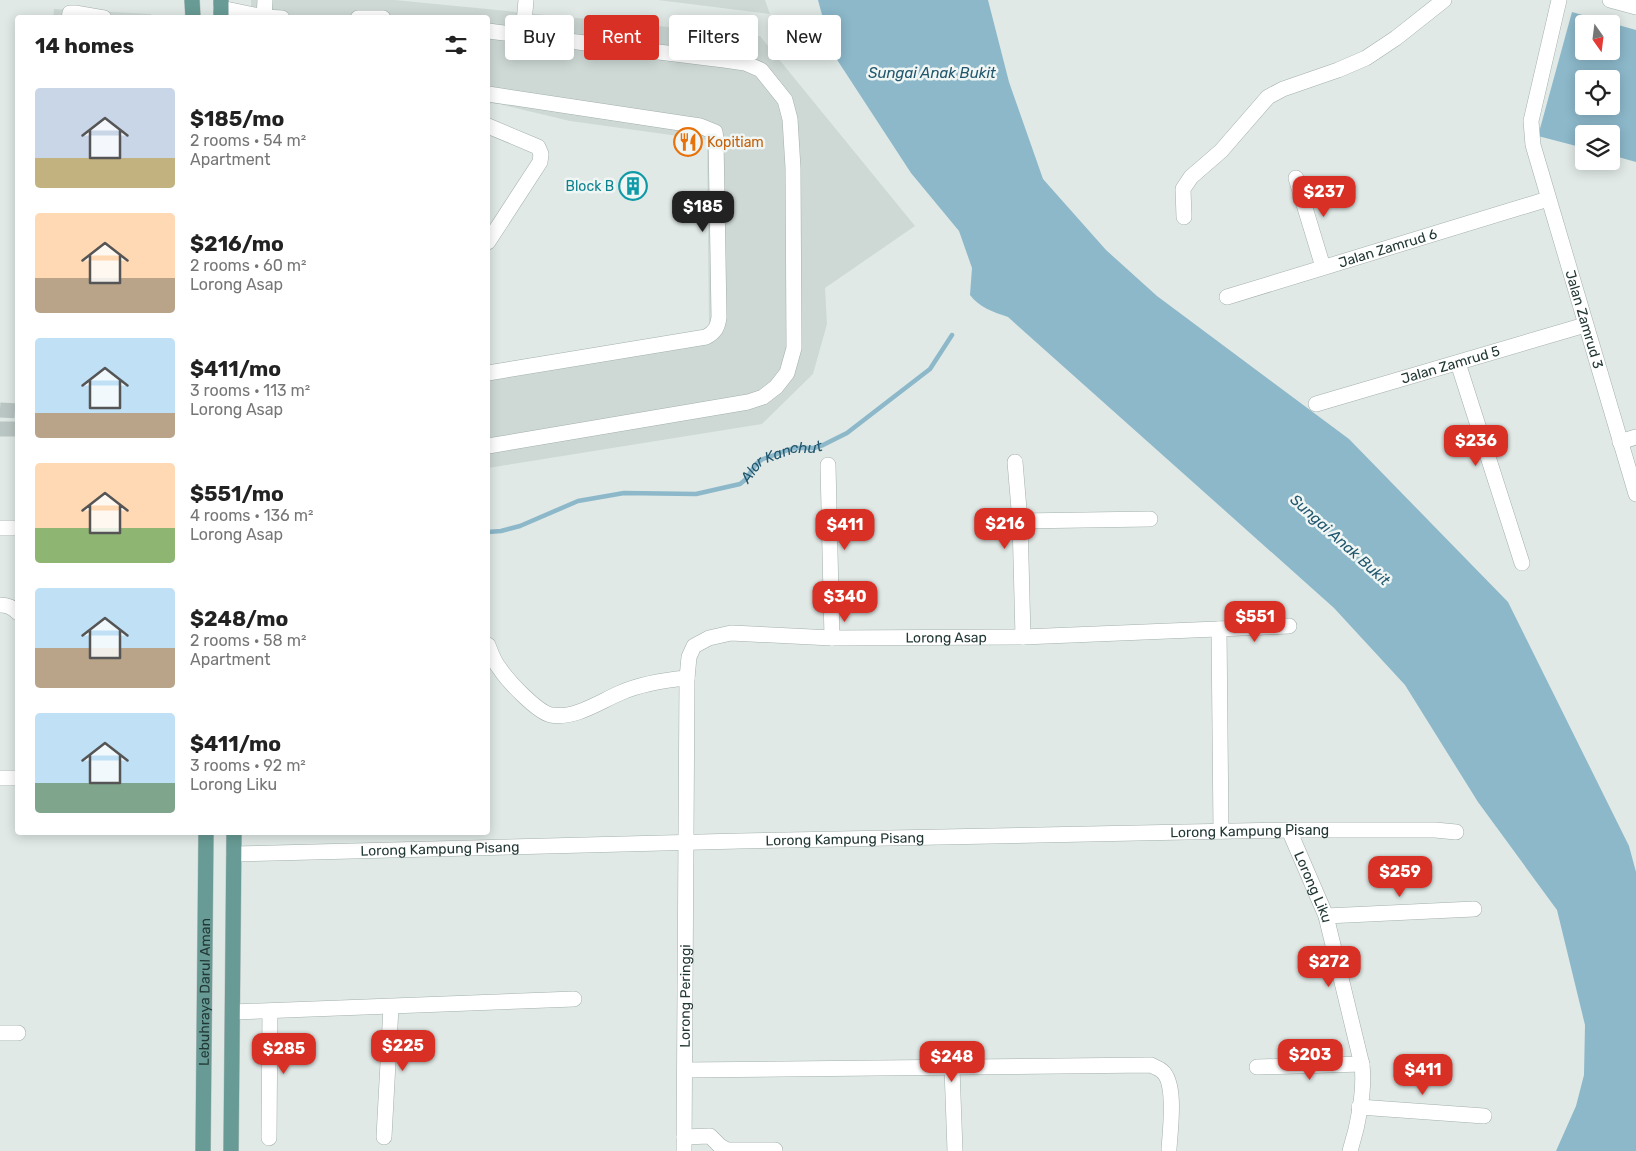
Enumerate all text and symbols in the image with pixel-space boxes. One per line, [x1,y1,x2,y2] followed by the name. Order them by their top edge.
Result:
[505,15,574,60] chip: Buy
[584,15,659,60] chip: Rent
[669,15,758,60] chip: Filters
[768,15,841,60] chip: New
[1575,15,1620,60] north arrow
[1575,15,1620,170] map controls
[442,31,470,59] icon: filters
[35,33,134,58] text: 14 homes
[868,64,996,82] water label: Sungai Anak Bukit
[1575,70,1620,115] button: locate
[190,106,284,131] text: $185/mo
[75,108,135,168] icon: home
[1575,125,1620,170] button: layers
[673,127,703,157] restaurant icon: Kopitiam
[190,131,306,150] text: 2 rooms · 54 m²
[707,134,764,151] place label: Kopitiam
[190,150,270,169] text: Apartment
[618,171,648,201] building icon: Block B
[1294,176,1354,218] pin: $237
[566,178,614,195] place label: Block B
[1304,182,1344,201] text: $237
[673,190,733,233] pin: $185
[683,197,723,216] text: $185
[1336,225,1439,271] street label: Jalan Zamrud 6
[190,231,284,256] text: $216/mo
[75,233,135,293] icon: home
[190,256,307,275] text: 2 rooms · 60 m²
[1561,268,1607,371] street label: Jalan Zamrud 3
[190,275,283,294] text: Lorong Asap
[1399,342,1502,388] street label: Jalan Zamrud 5
[190,356,281,381] text: $411/mo
[75,358,135,418] icon: home
[190,381,310,400] text: 3 rooms · 113 m²
[190,400,283,419] text: Lorong Asap
[1446,424,1506,467] pin: $236
[1455,431,1497,450] text: $236
[736,437,825,487] water label: Alor Kanchut
[190,481,284,506] text: $551/mo
[75,483,135,543] icon: home
[1287,491,1394,590] water label: Sungai Anak Bukit
[190,506,313,525] text: 4 rooms · 136 m²
[815,508,875,551] pin: $411
[975,508,1035,550] pin: $216
[985,514,1025,533] text: $216
[826,515,864,534] text: $411
[190,525,283,544] text: Lorong Asap
[815,580,875,623] pin: $340
[823,587,867,606] text: $340
[1225,600,1285,643] pin: $551
[190,606,288,631] text: $248/mo
[1235,607,1275,626] text: $551
[75,608,135,668] icon: home
[905,629,987,647] street label: Lorong Asap
[190,631,306,650] text: 2 rooms · 58 m²
[190,650,270,669] text: Apartment
[190,731,281,756] text: $411/mo
[75,733,135,793] icon: home
[190,756,306,775] text: 3 rooms · 92 m²
[190,775,277,794] text: Lorong Liku
[1170,822,1329,841] street label: Lorong Kampung Pisang
[765,829,924,849] street label: Lorong Kampung Pisang
[360,839,520,860] street label: Lorong Kampung Pisang
[1290,849,1335,924] street label: Lorong Liku
[1370,856,1430,898] pin: $259
[1379,862,1421,881] text: $259
[196,918,214,1066] street label: Lebuhraya Darul Aman
[677,944,694,1048] street label: Lorong Peringgi
[1299,946,1359,988] pin: $272
[1309,952,1349,971] text: $272
[373,1030,433,1072] pin: $225
[254,1032,314,1075] pin: $285
[382,1036,424,1055] text: $225
[1280,1038,1340,1081] pin: $203
[263,1039,305,1058] text: $285
[922,1040,982,1083] pin: $248
[1289,1045,1331,1064] text: $203
[931,1047,973,1066] text: $248
[1393,1054,1453,1096] pin: $411
[1404,1060,1442,1079] text: $411

